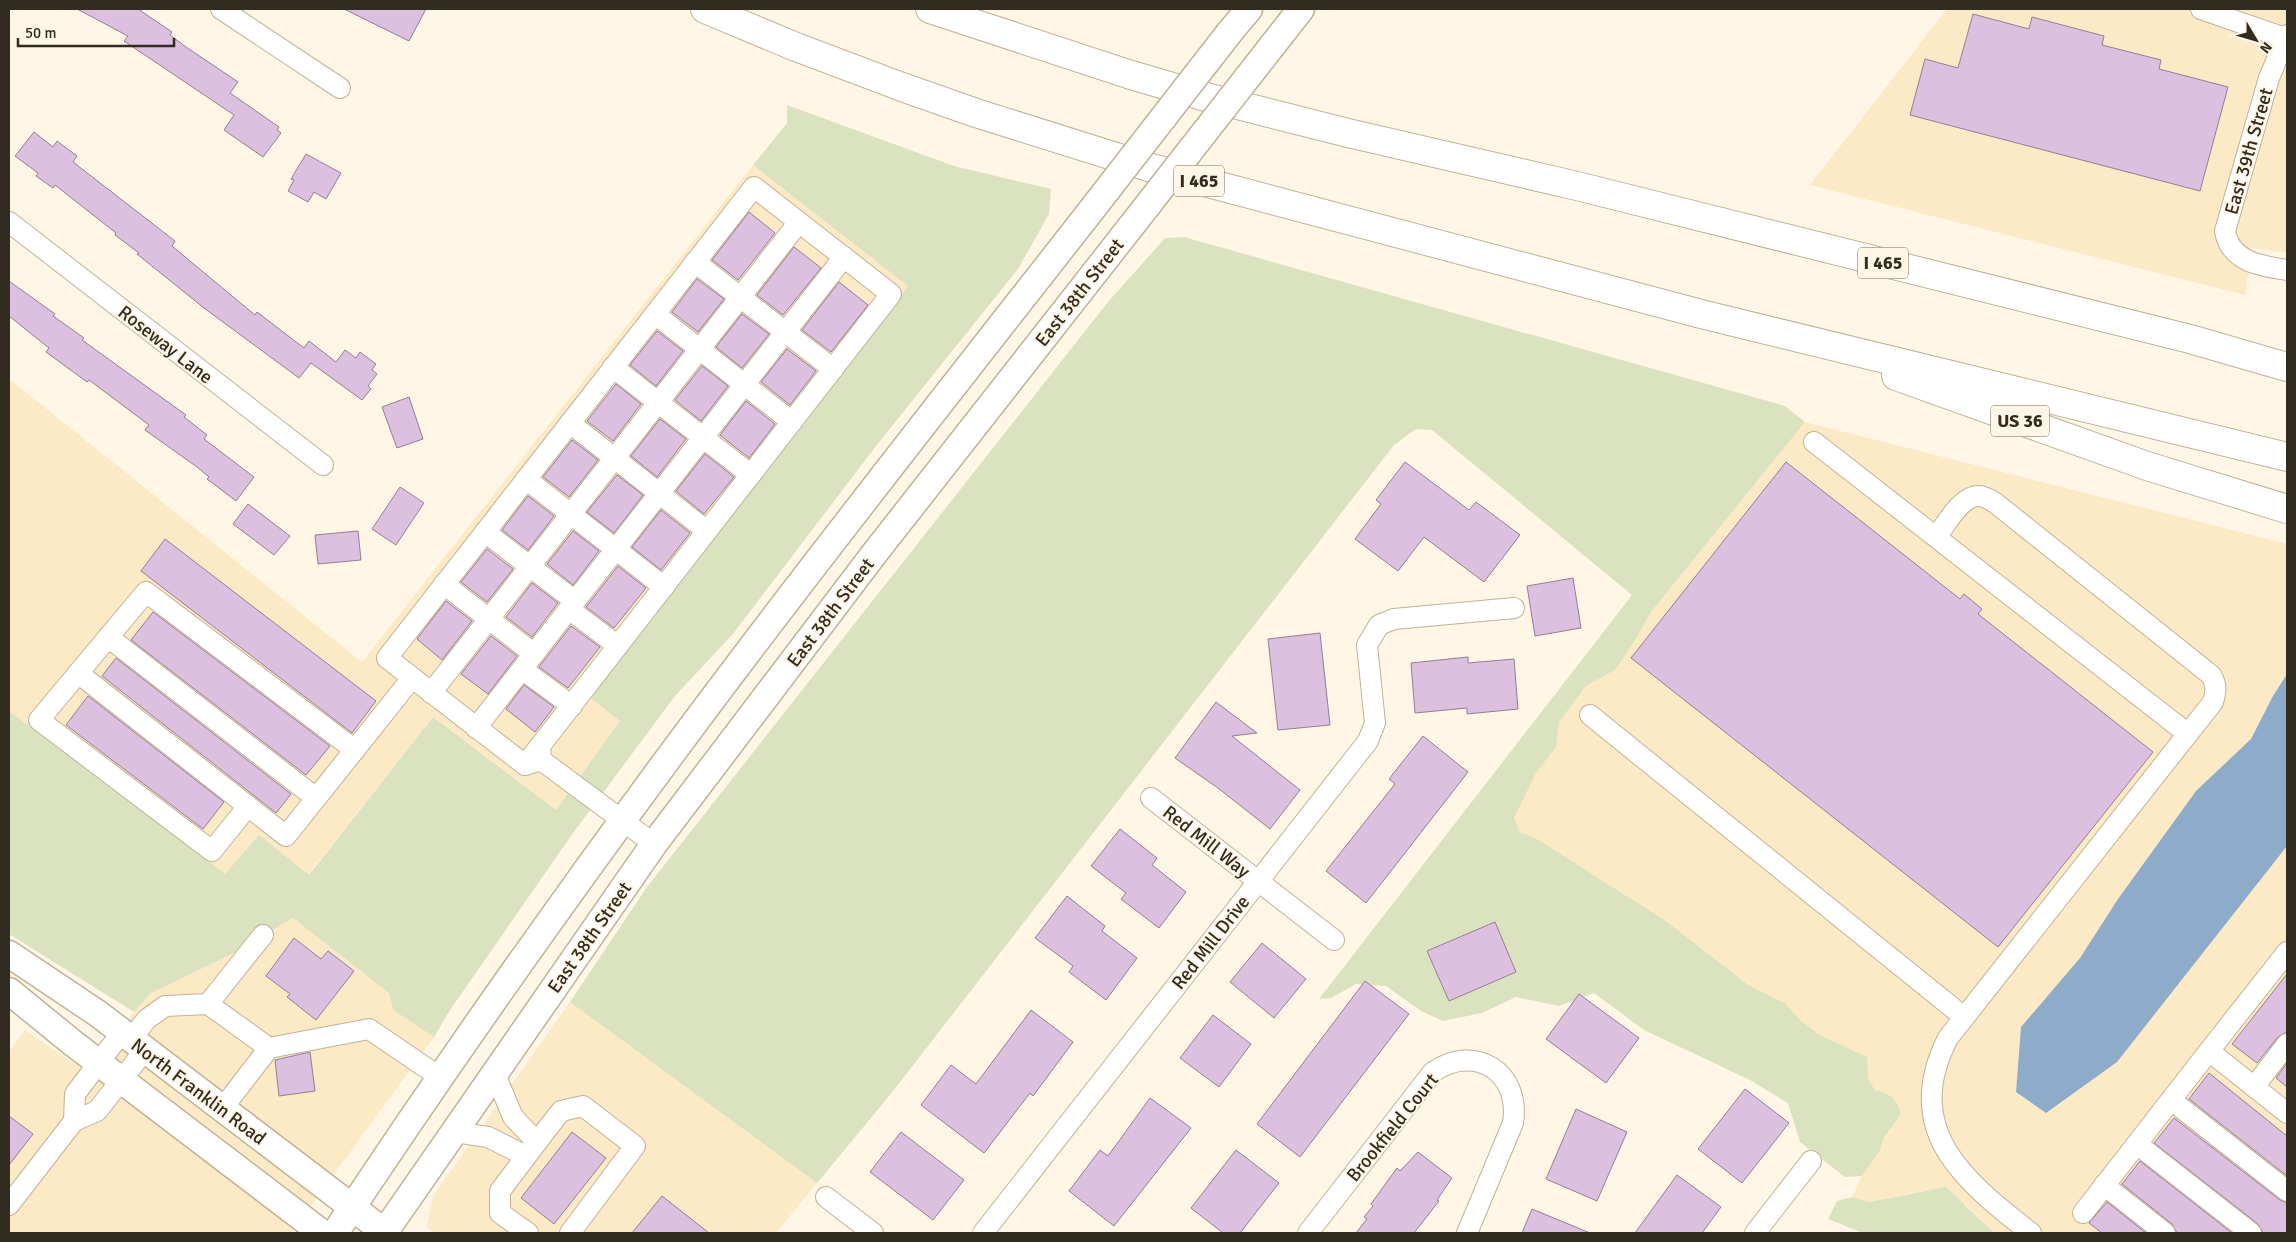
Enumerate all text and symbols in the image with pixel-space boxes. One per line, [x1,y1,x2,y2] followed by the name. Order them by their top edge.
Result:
[18,15,174,47] scale bar
[2231,15,2281,65] north arrow
[25,24,56,42] text: 50 m
[2256,39,2276,57] text: N
[2219,85,2279,217] street label: East 39th Street
[1174,166,1224,197] road number: I 465
[1030,233,1130,351] street label: East 38th Street
[1858,248,1908,278] road number: I 465
[113,300,218,389] street label: Roseway Lane
[1991,406,2049,436] road number: US 36
[782,553,880,672] street label: East 38th Street
[1158,800,1255,883] street label: Red Mill Way
[543,877,637,998] street label: East 38th Street
[1167,891,1255,995] street label: Red Mill Drive
[126,1033,271,1150] street label: North Franklin Road
[1342,1068,1444,1187] street label: Brookfield Court

